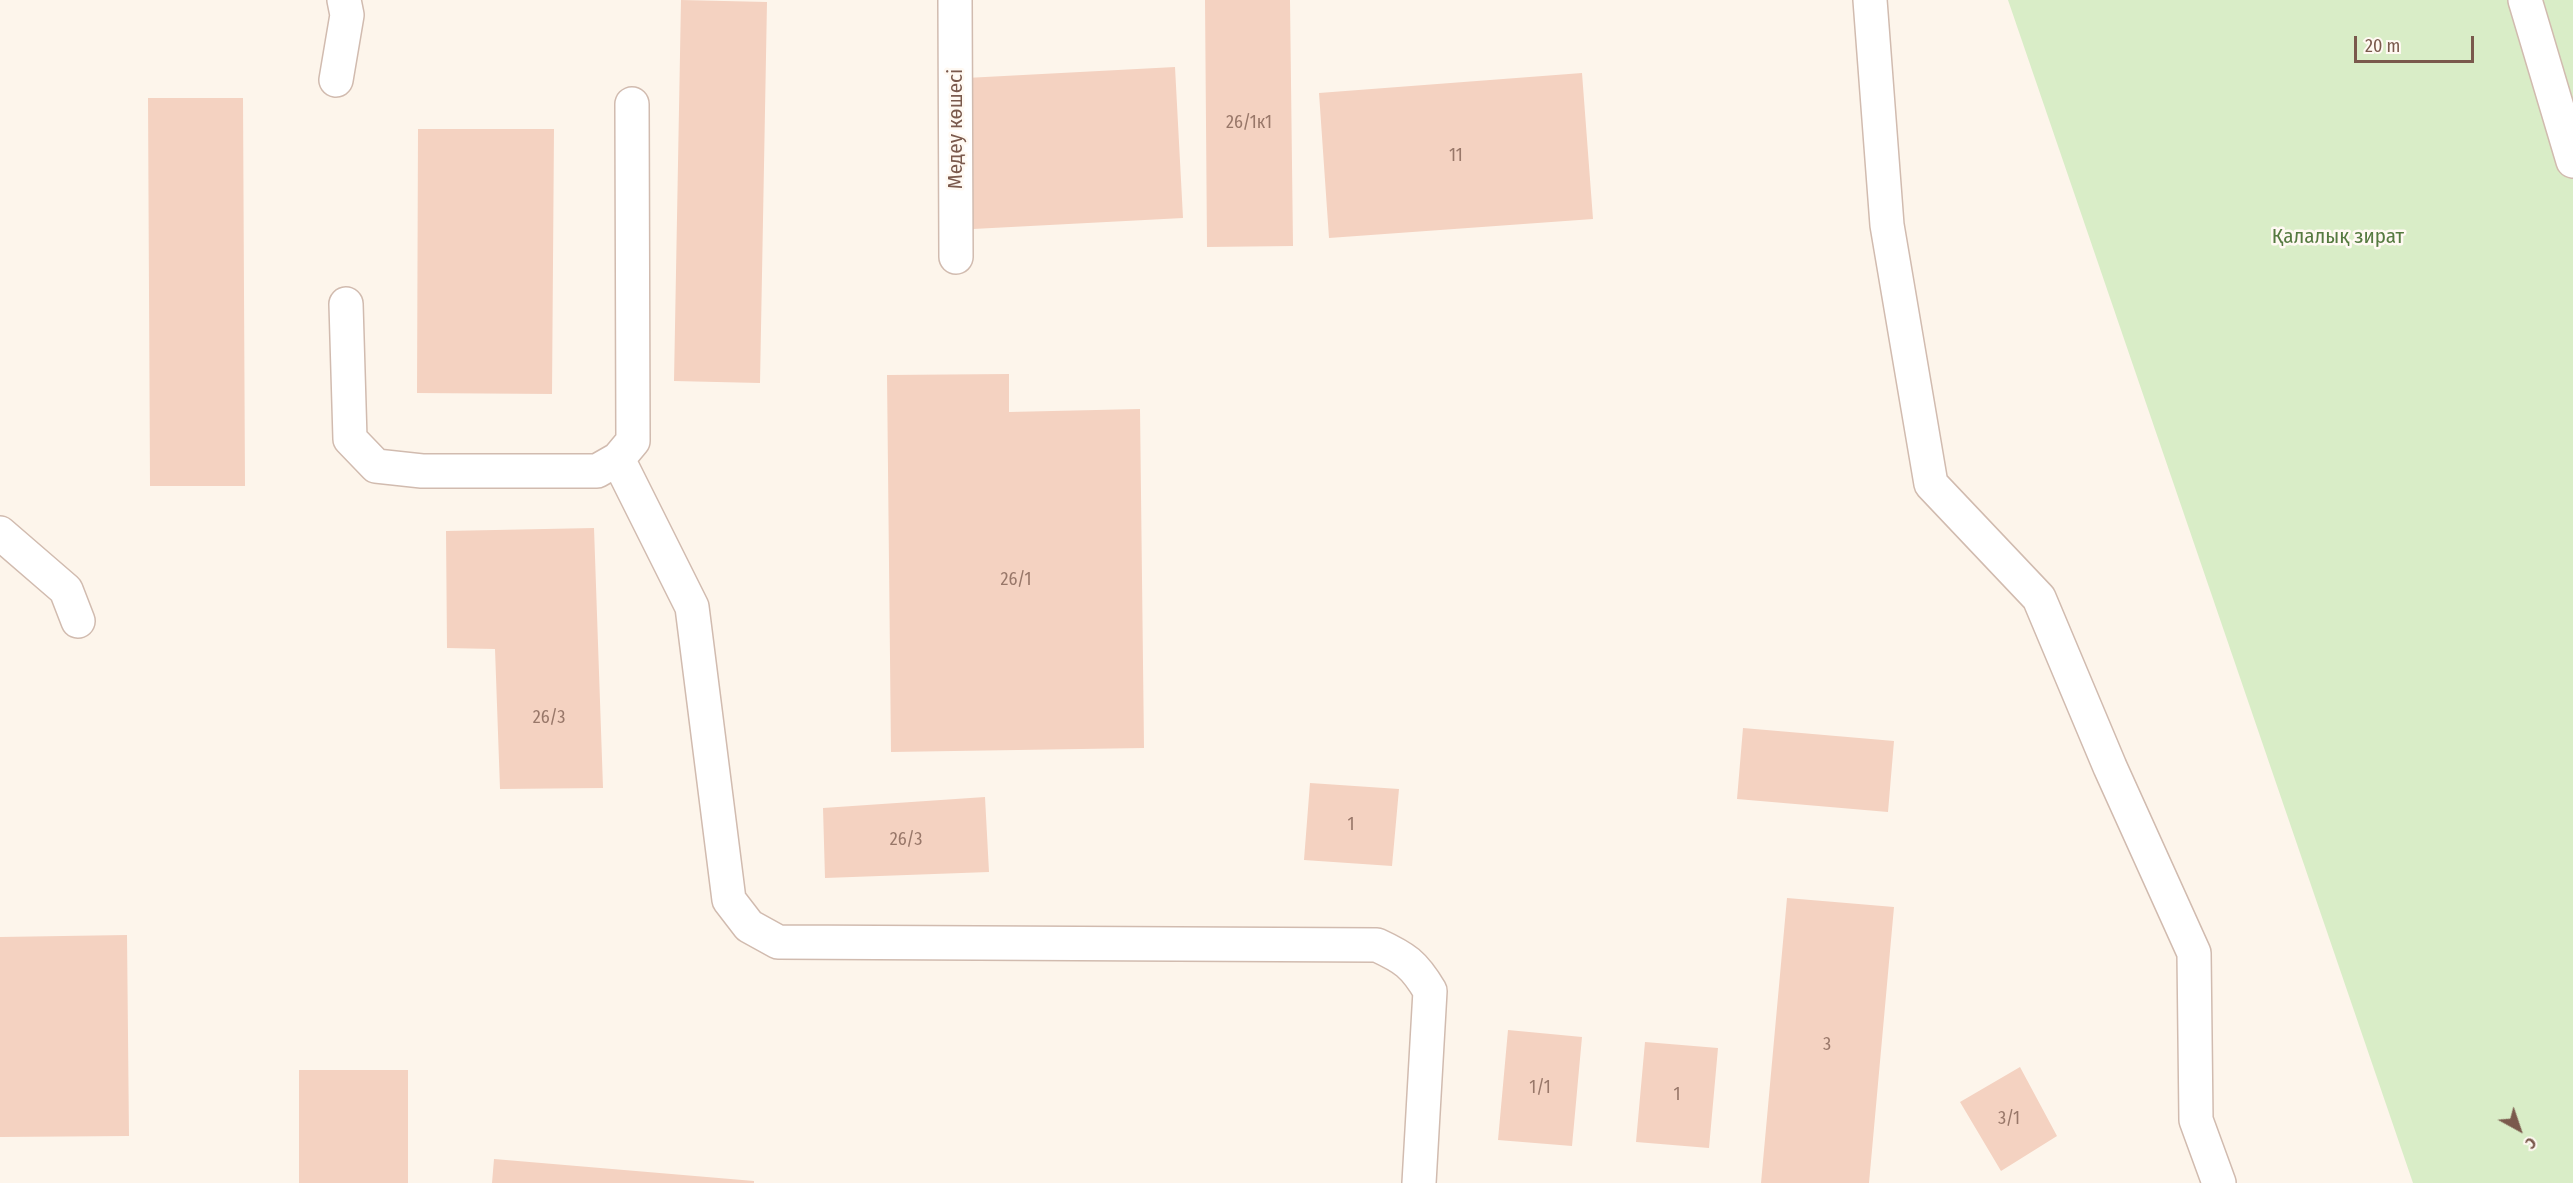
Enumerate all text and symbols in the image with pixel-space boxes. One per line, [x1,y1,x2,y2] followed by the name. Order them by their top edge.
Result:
[2357,24,2477,62] scale bar
[2365,35,2400,57] text: 20 m
[943,69,969,189] street label: Медеу көшесі
[1226,112,1272,134] house number: 26/1к1
[1449,145,1463,167] house number: 11
[2272,224,2404,250] park label: Қалалық зират
[1001,569,1031,591] house number: 26/1
[533,707,565,729] house number: 26/3
[1347,814,1355,836] house number: 1
[890,829,922,851] house number: 26/3
[1823,1034,1831,1056] house number: 3
[1529,1077,1551,1099] house number: 1/1
[1673,1084,1681,1106] house number: 1
[2489,1099,2549,1159] north arrow
[1998,1108,2020,1130] house number: 3/1
[2522,1133,2540,1153] text: С

